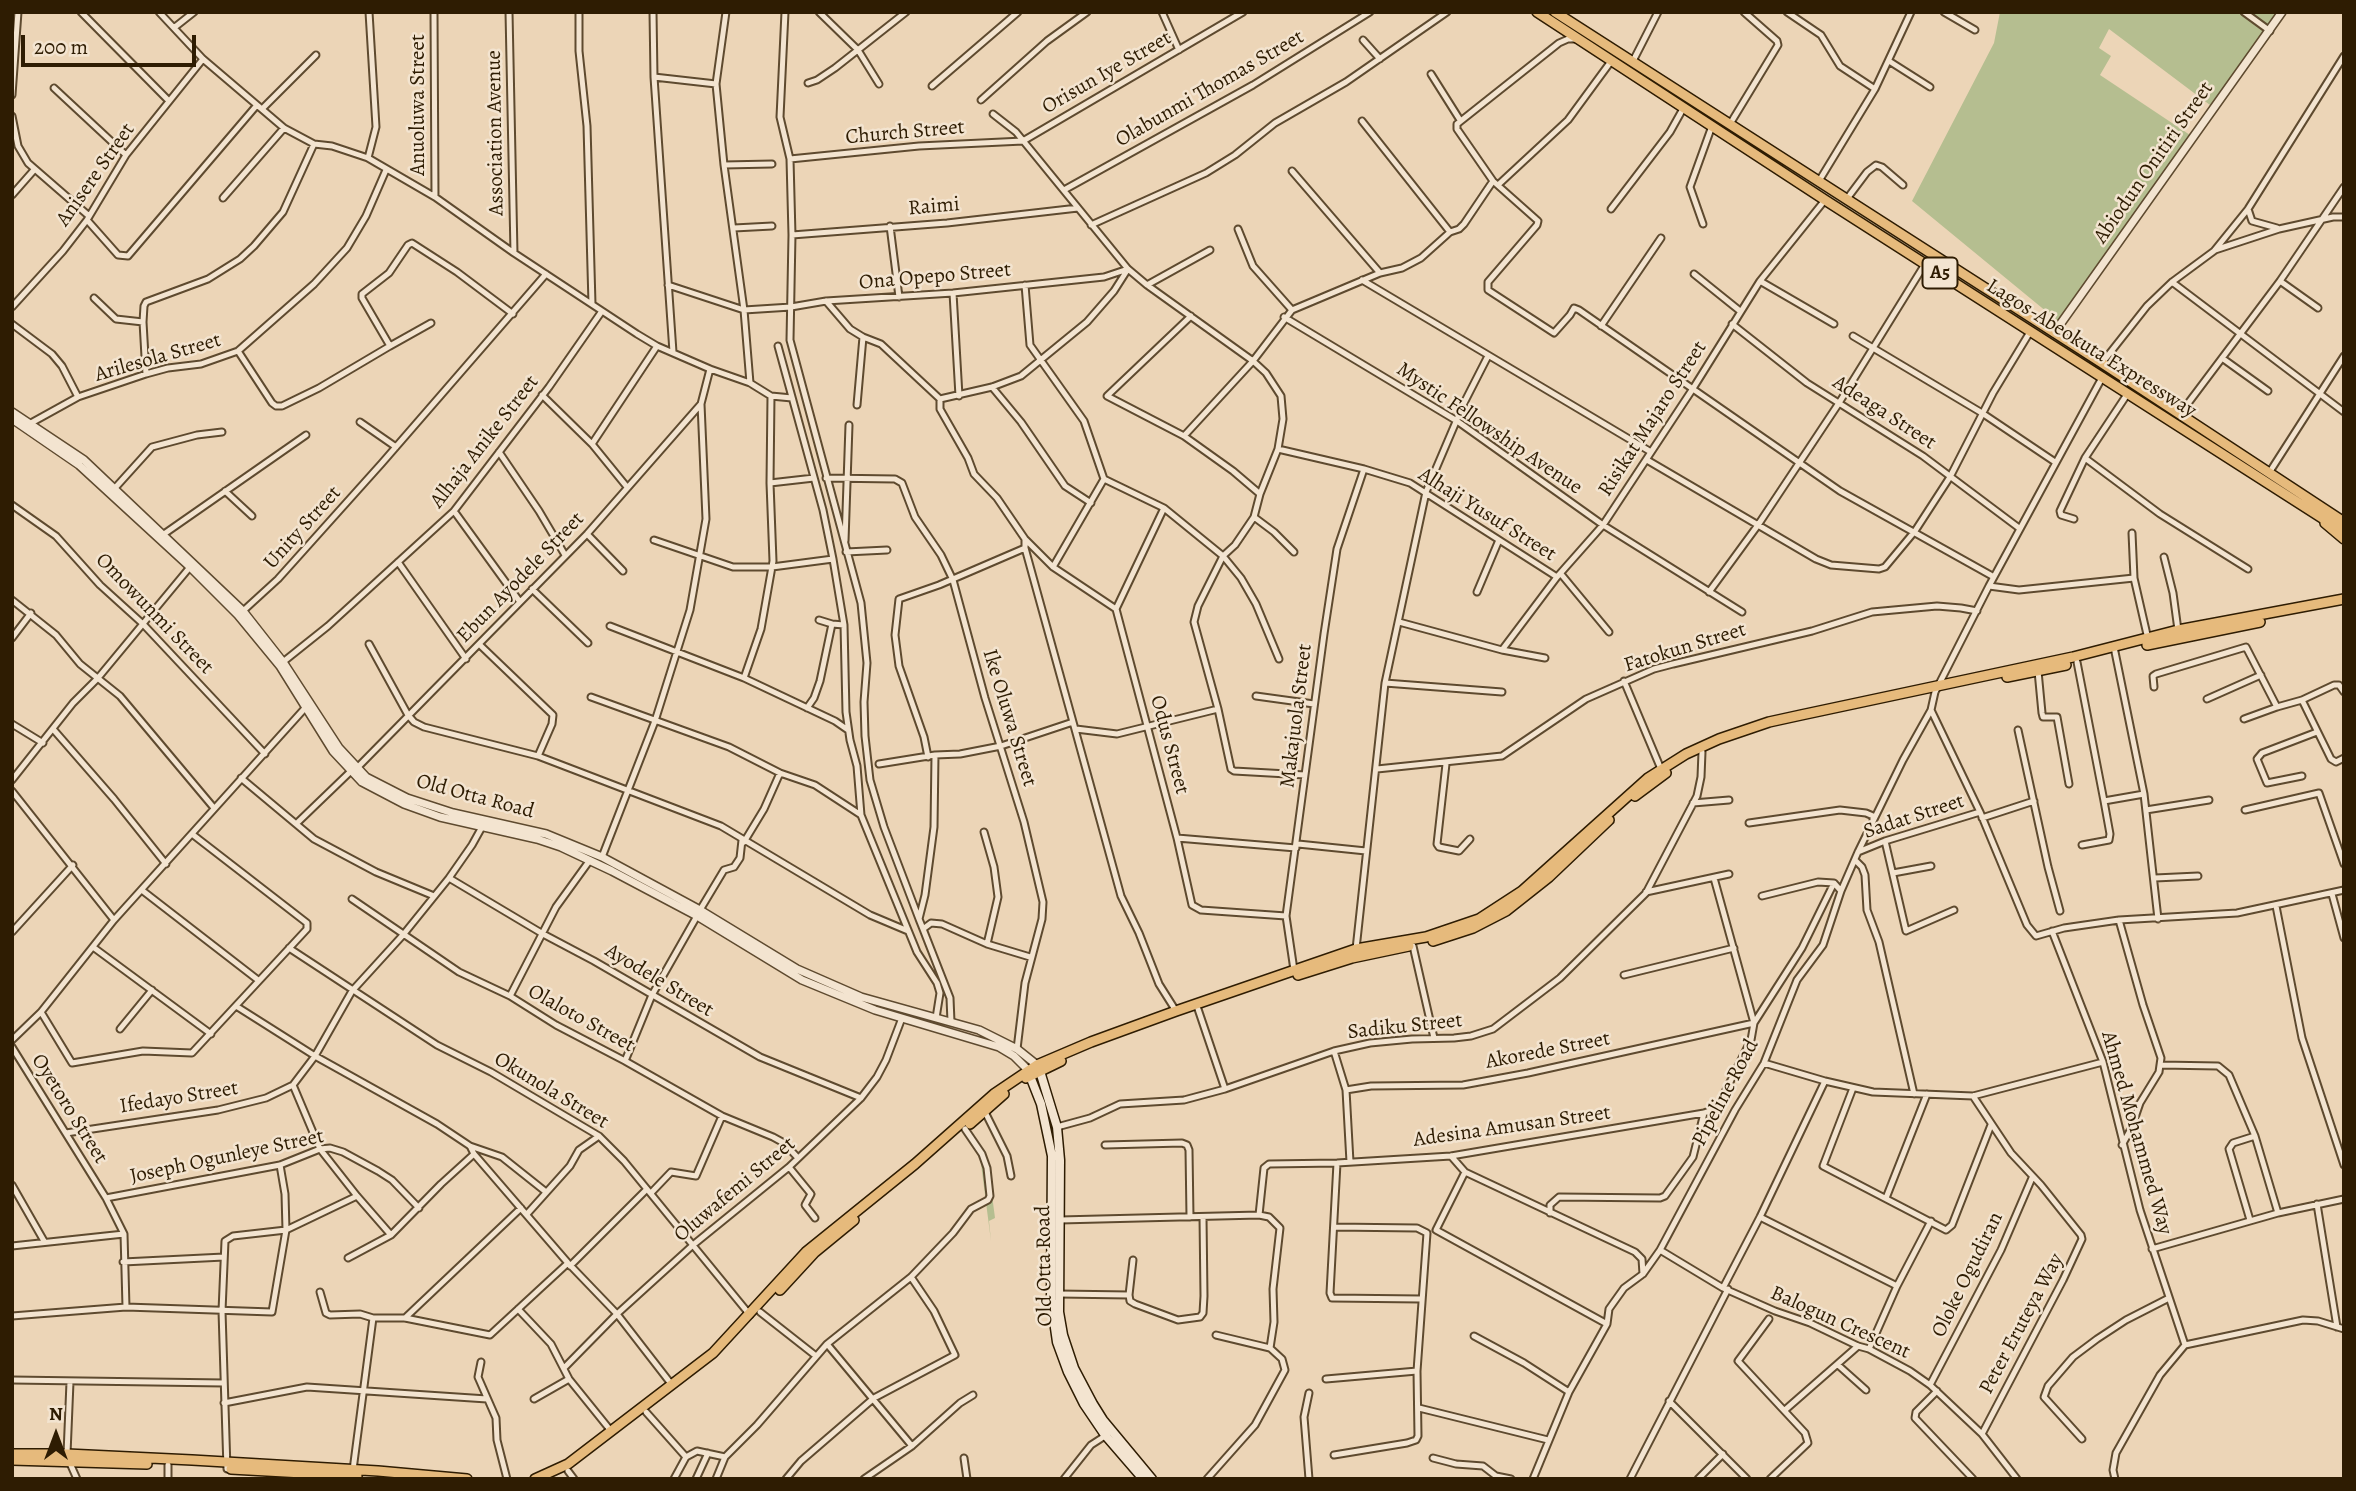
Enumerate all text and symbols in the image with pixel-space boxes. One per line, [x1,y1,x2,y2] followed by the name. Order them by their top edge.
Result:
[24,21,200,65] scale bar
[1111,25,1309,153] street label: Olabunmi Thomas Street
[1038,26,1176,120] street label: Orisun Iye Street
[34,33,88,61] text: 200 m
[406,34,432,176] street label: Anuoluwa Street
[482,50,510,216] street label: Association Avenue
[2089,77,2219,249] street label: Abiodun Onitiri Street
[844,115,966,151] street label: Church Street
[51,119,141,231] street label: Anisere Street
[907,192,961,222] street label: Raimi
[858,258,1012,296] street label: Ona Opepo Street
[1923,258,1958,288] road number: A5
[1981,274,2201,424] street label: Lagos-Abeokuta Expressway
[92,328,224,388] street label: Arilesola Street
[1593,337,1713,501] street label: Risikat Majaro Street
[1391,357,1587,501] street label: Mystic Fellowship Avenue
[1828,370,1940,456] street label: Adeaga Street
[425,371,545,513] street label: Alhaja Anike Street
[1413,462,1561,568] street label: Alhaji Yusuf Street
[259,481,347,575] street label: Unity Street
[452,507,590,649] street label: Ebun Ayodele Street
[90,548,218,680] street label: Omowunmi Street
[1621,618,1749,678] street label: Fatokun Street
[1276,643,1318,789] street label: Makajuola Street
[976,646,1042,790] street label: Ike Oluwa Street
[1144,693,1194,797] street label: Odus Street
[413,769,537,825] street label: Old Otta Road
[1861,789,1967,845] street label: Sadat Street
[600,939,718,1023] street label: Ayodele Street
[523,979,639,1059] street label: Olaloto Street
[1346,1008,1464,1046] street label: Sadiku Street
[1484,1027,1612,1075] street label: Akorede Street
[2095,1028,2177,1238] street label: Ahmed Mohammed Way
[1687,1035,1765,1151] street label: Pipeline Road
[489,1047,613,1135] street label: Okunola Street
[25,1049,113,1169] street label: Oyetoro Street
[118,1076,240,1120] street label: Ifedayo Street
[1412,1101,1612,1153] street label: Adesina Amusan Street
[128,1124,326,1190] street label: Joseph Ogunleye Street
[669,1132,801,1248] street label: Oluwafemi Street
[1031,1205,1059,1327] street label: Old Otta Road
[1927,1208,2009,1342] street label: Oloke Ogudiran
[1974,1249,2070,1399] street label: Peter Eruteya Way
[1766,1281,1914,1365] street label: Balogun Crescent
[21,1400,91,1470] north arrow
[49,1401,63,1427] text: N

